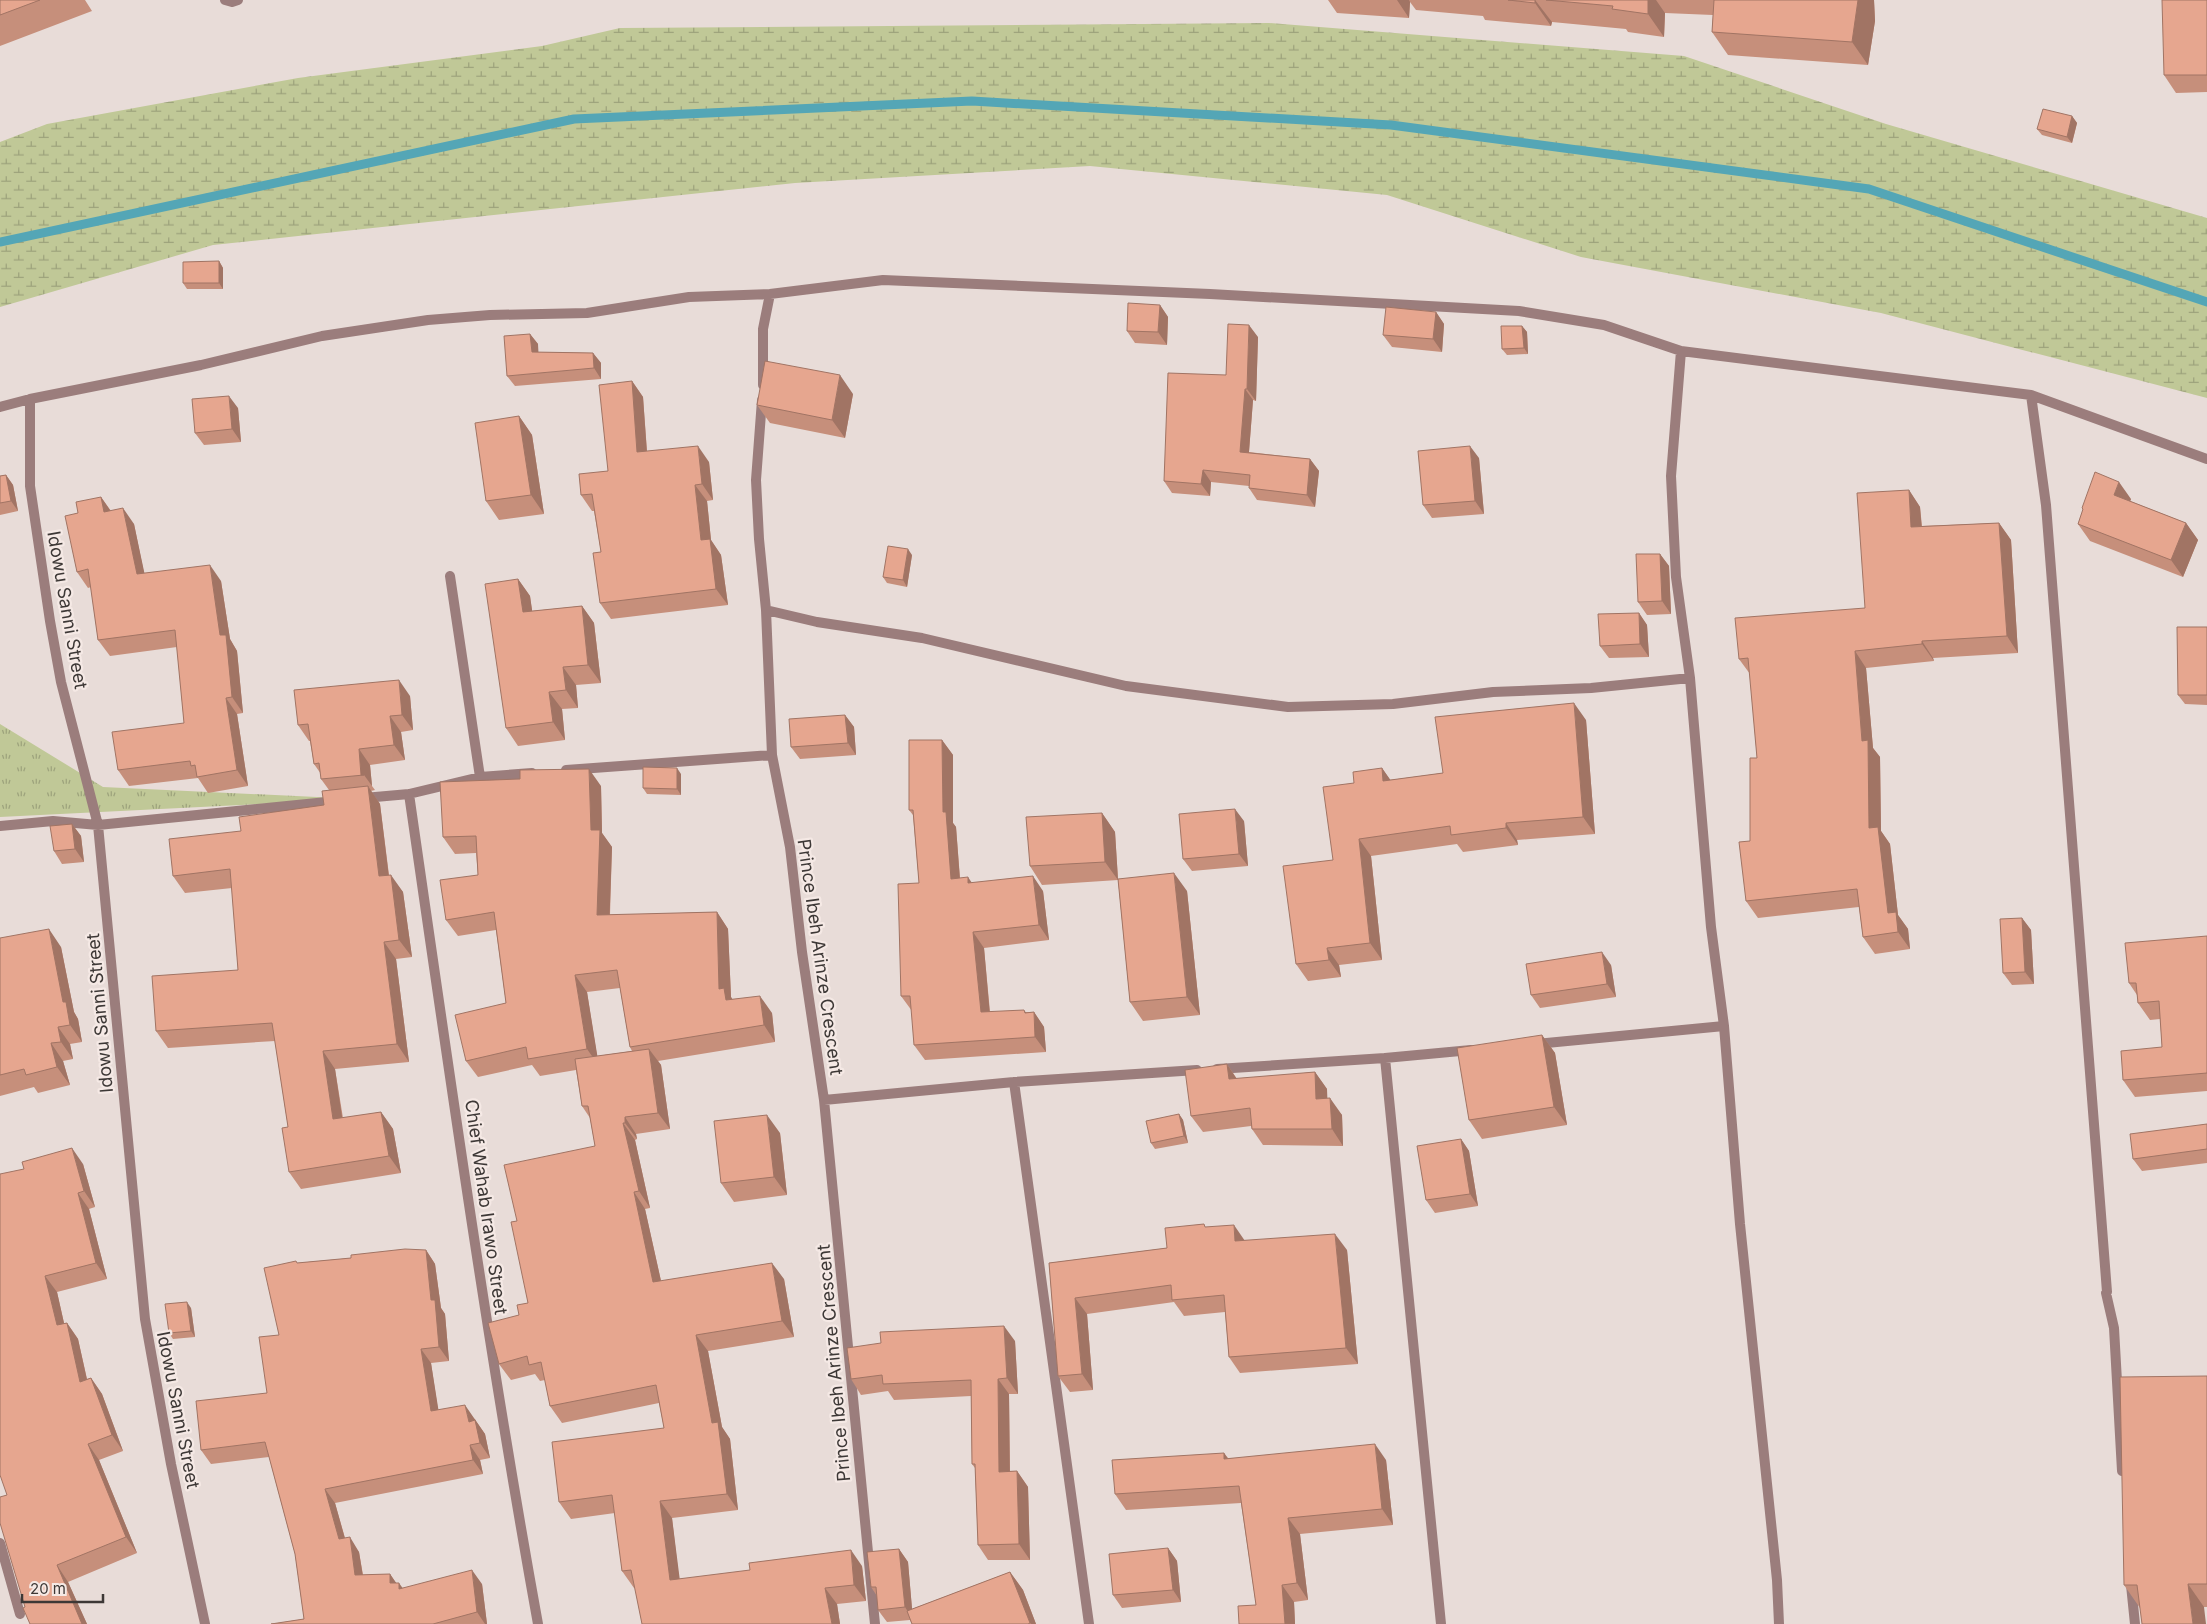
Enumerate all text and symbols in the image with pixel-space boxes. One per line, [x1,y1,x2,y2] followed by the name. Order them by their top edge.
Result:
[43,529,92,691] street label: Idowu Sanni Street
[794,838,847,1076] street label: Prince Ibeh Arinze Crescent
[82,932,117,1094] street label: Idowu Sanni Street
[461,1098,512,1316] street label: Chief Wahab Irawo Street
[813,1243,854,1483] street label: Prince Ibeh Arinze Crescent
[153,1329,204,1490] street label: Idowu Sanni Street
[22,1572,104,1604] scale bar
[30,1579,66,1598] text: 20 m

